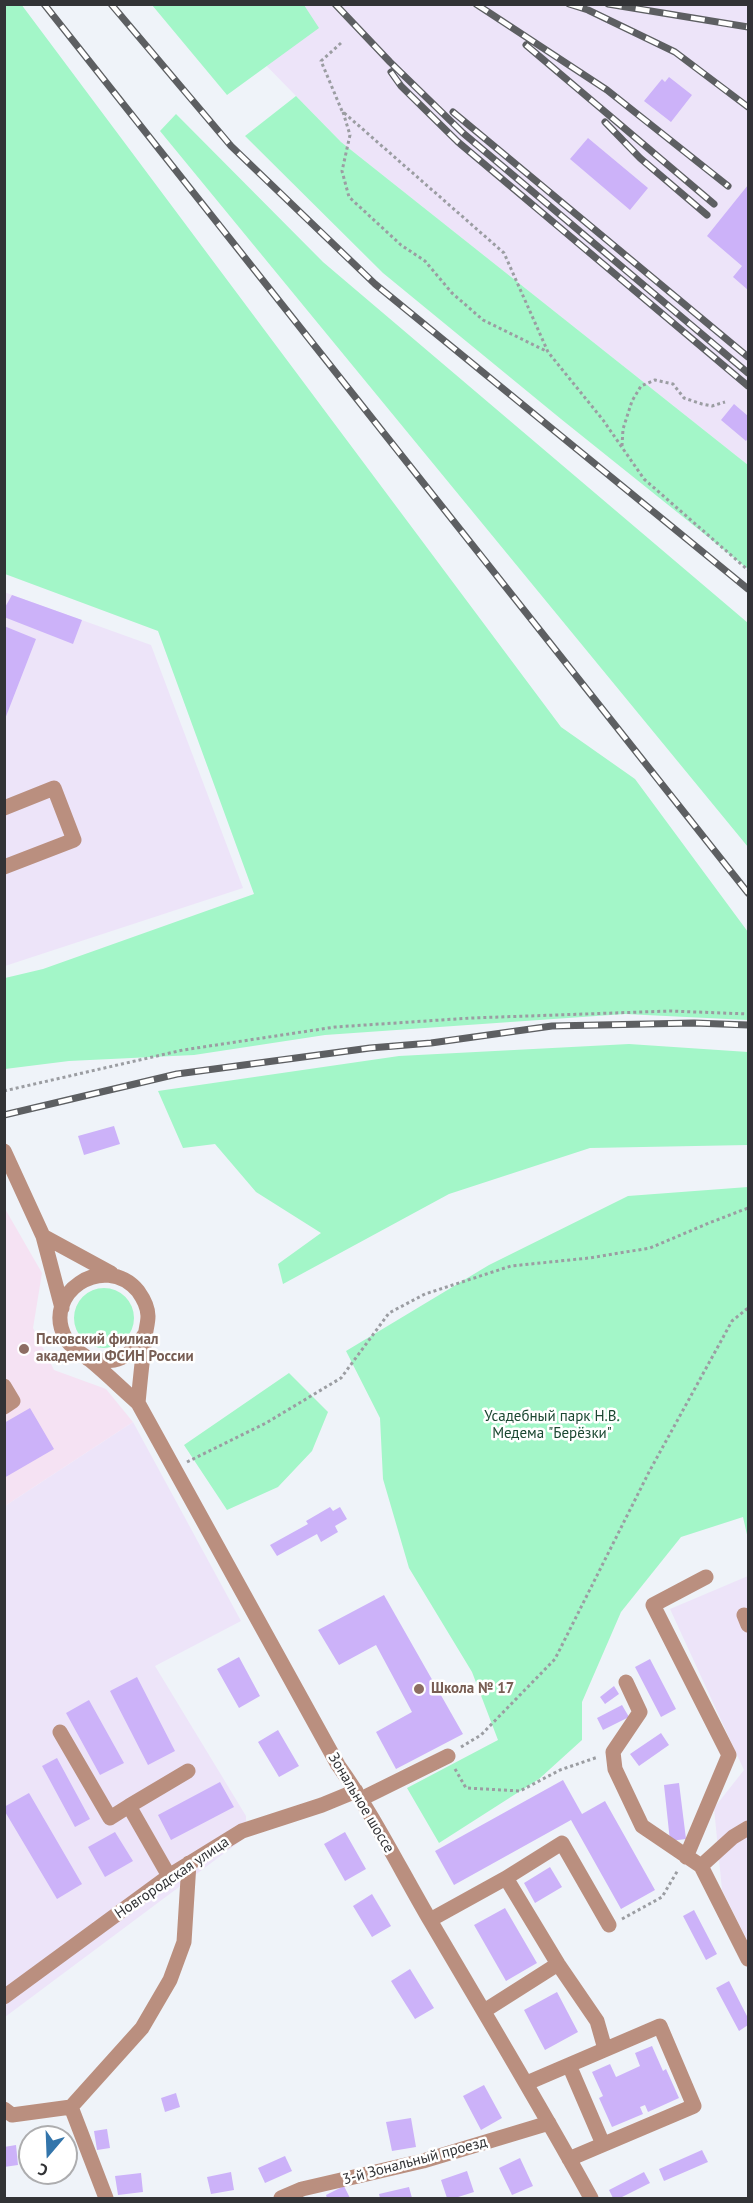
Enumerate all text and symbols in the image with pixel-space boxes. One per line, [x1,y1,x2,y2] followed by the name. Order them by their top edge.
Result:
[36,1331,194,1366] place label: Псковский филиал академии ФСИН России
[17,1342,31,1356] marker: Псковский филиал академии ФСИН России
[484,1408,620,1443] park label: Усадебный парк Н.В. Медема "Берёзки"
[431,1680,514,1698] place label: Школа № 17
[412,1682,426,1696] marker: Школа № 17
[324,1750,398,1856] street label: Зональное шоссе
[112,1833,232,1923] street label: Новгородская улица
[18,2125,78,2185] north arrow
[341,2133,489,2189] street label: 3-й Зональный проезд
[35,2159,50,2181] text: С

